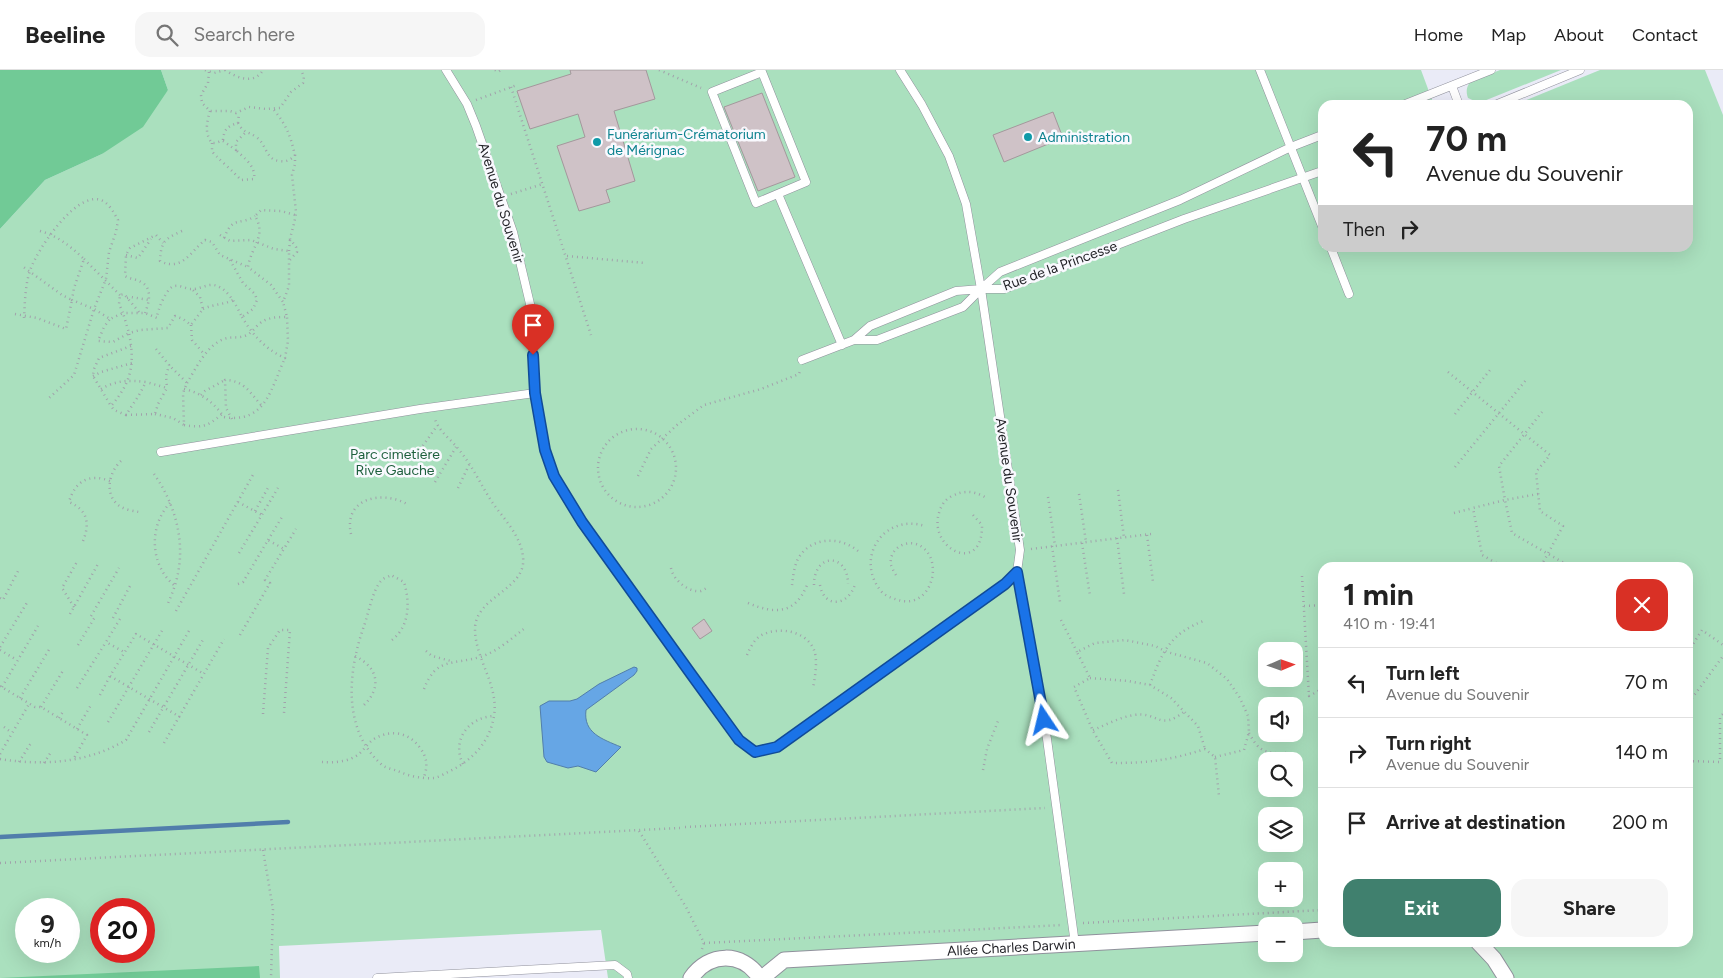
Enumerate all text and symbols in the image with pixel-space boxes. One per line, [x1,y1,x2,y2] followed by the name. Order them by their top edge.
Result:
[135,12,485,57] search box
[25,20,105,49] text: Beeline
[153,21,181,49] icon: search
[193,23,295,46] text: Search here
[1414,24,1463,46] text: Home
[1491,24,1526,46] text: Map
[1554,24,1604,46] text: About
[1632,24,1698,46] text: Contact
[1426,118,1507,160] text: 70 m
[1343,120,1408,185] icon: left
[607,126,766,159] place label: Funérarium-Crématorium de Mérignac
[1038,129,1130,146] place label: Administration
[1022,131,1034,143] marker: Administration
[591,136,603,148] marker: Funérarium-Crématorium de Mérignac
[475,141,528,266] street label: Avenue du Souvenir
[1426,160,1623,187] text: Avenue du Souvenir
[1395,215,1423,243] icon: right
[1343,218,1385,241] text: Then
[1001,237,1120,295] street label: Rue de la Princesse
[512,304,554,355] pin
[519,311,547,339] icon: arrive
[992,417,1026,544] street label: Avenue du Souvenir
[350,446,440,479] park label: Parc cimetière Rive Gauche
[1343,576,1414,613] text: 1 min
[1616,579,1668,631] button: close
[1343,614,1436,633] text: 410 m · 19:41
[1258,642,1302,688] north arrow
[1258,642,1303,962] map controls
[1386,662,1460,685] text: Turn left
[1343,669,1371,697] icon: left
[1625,671,1668,694] text: 70 m
[1386,685,1529,704] text: Avenue du Souvenir
[1017,693,1069,745] position arrow
[1258,697,1303,742] button: sound
[1386,732,1472,755] text: Turn right
[1343,739,1371,767] icon: right
[1615,741,1668,764] text: 140 m
[1258,752,1303,797] button: search
[1386,755,1529,774] text: Avenue du Souvenir
[1258,807,1303,852] button: layers
[1343,809,1371,837] icon: arrive
[1386,811,1565,834] text: Arrive at destination
[1612,811,1668,834] text: 200 m
[1258,862,1303,907] button: +
[1343,879,1501,937] button: Exit
[1511,879,1668,937] button: Share
[90,898,155,963] speed limit sign: 20
[40,909,55,939] text: 9
[1258,917,1303,962] button: −
[947,935,1076,959] street label: Allée Charles Darwin
[34,936,61,950] text: km/h

